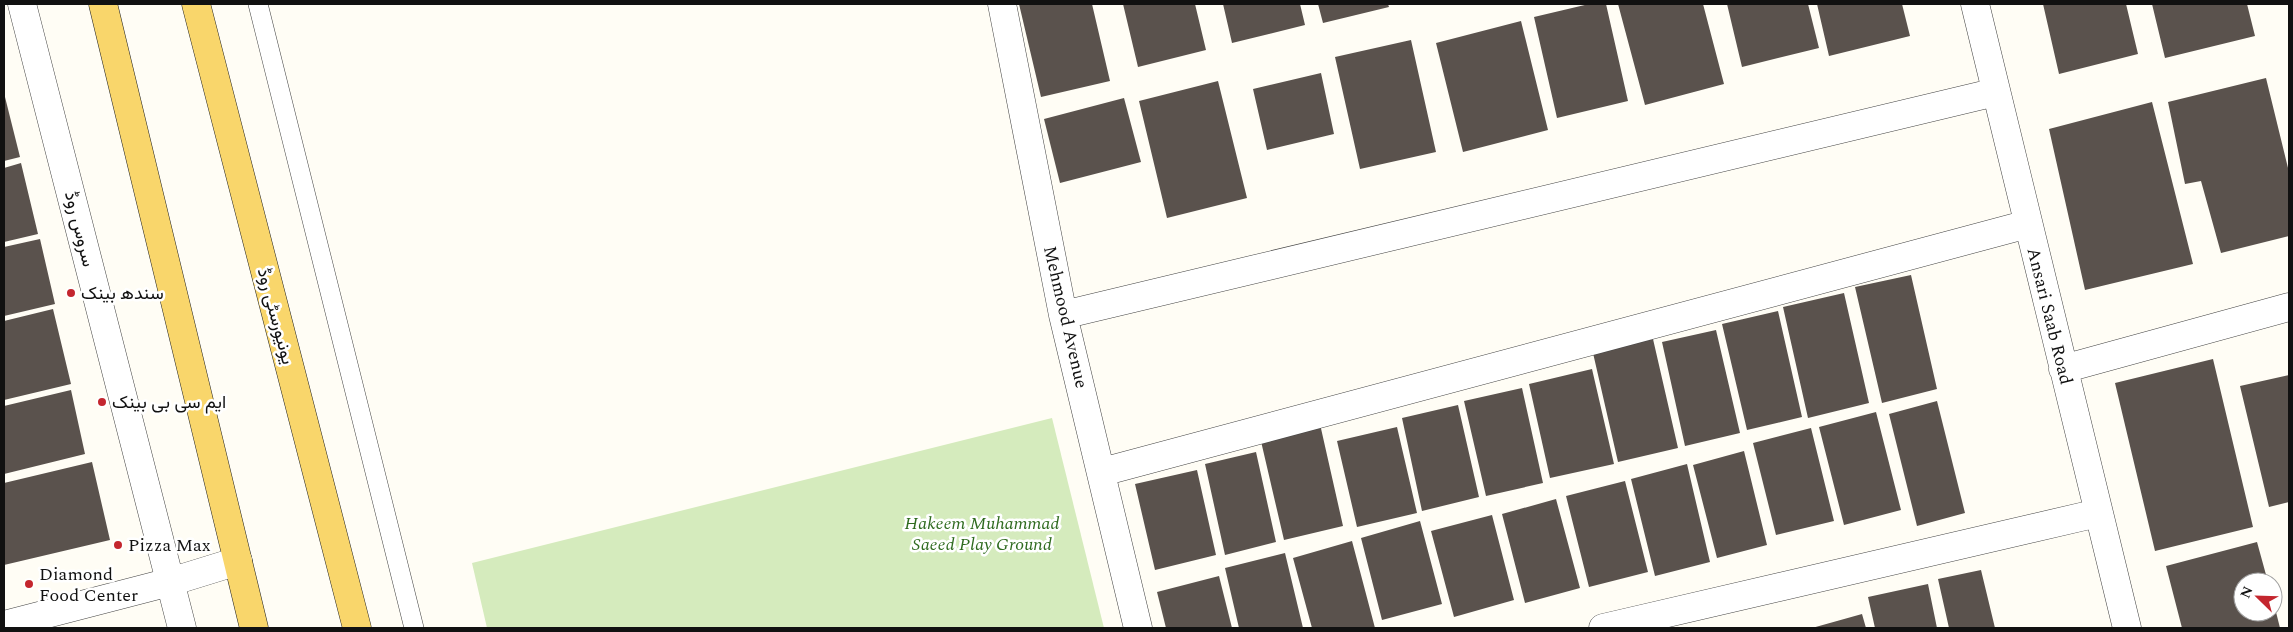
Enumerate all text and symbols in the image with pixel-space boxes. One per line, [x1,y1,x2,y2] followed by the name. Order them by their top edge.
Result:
[57,188,102,270] street label: سروس روڈ
[1036,243,1095,391] street label: Mehmood Avenue
[2019,245,2080,388] street label: Ansari Saab Road
[250,265,301,367] street label: یونیورسٹی روڈ
[81,280,164,307] place label: سندھ بینک
[65,287,77,299] marker: سندھ بینک
[112,389,226,416] place label: ایم سی بی بینک
[96,396,108,408] marker: ایم سی بی بینک
[905,510,1060,558] park label: Hakeem Muhammad Saeed Play Ground
[128,532,211,559] place label: Pizza Max
[112,539,124,551] marker: Pizza Max
[39,561,138,609] place label: Diamond Food Center
[2233,572,2283,622] north arrow
[23,578,35,590] marker: Diamond Food Center
[2235,583,2258,601] text: N

